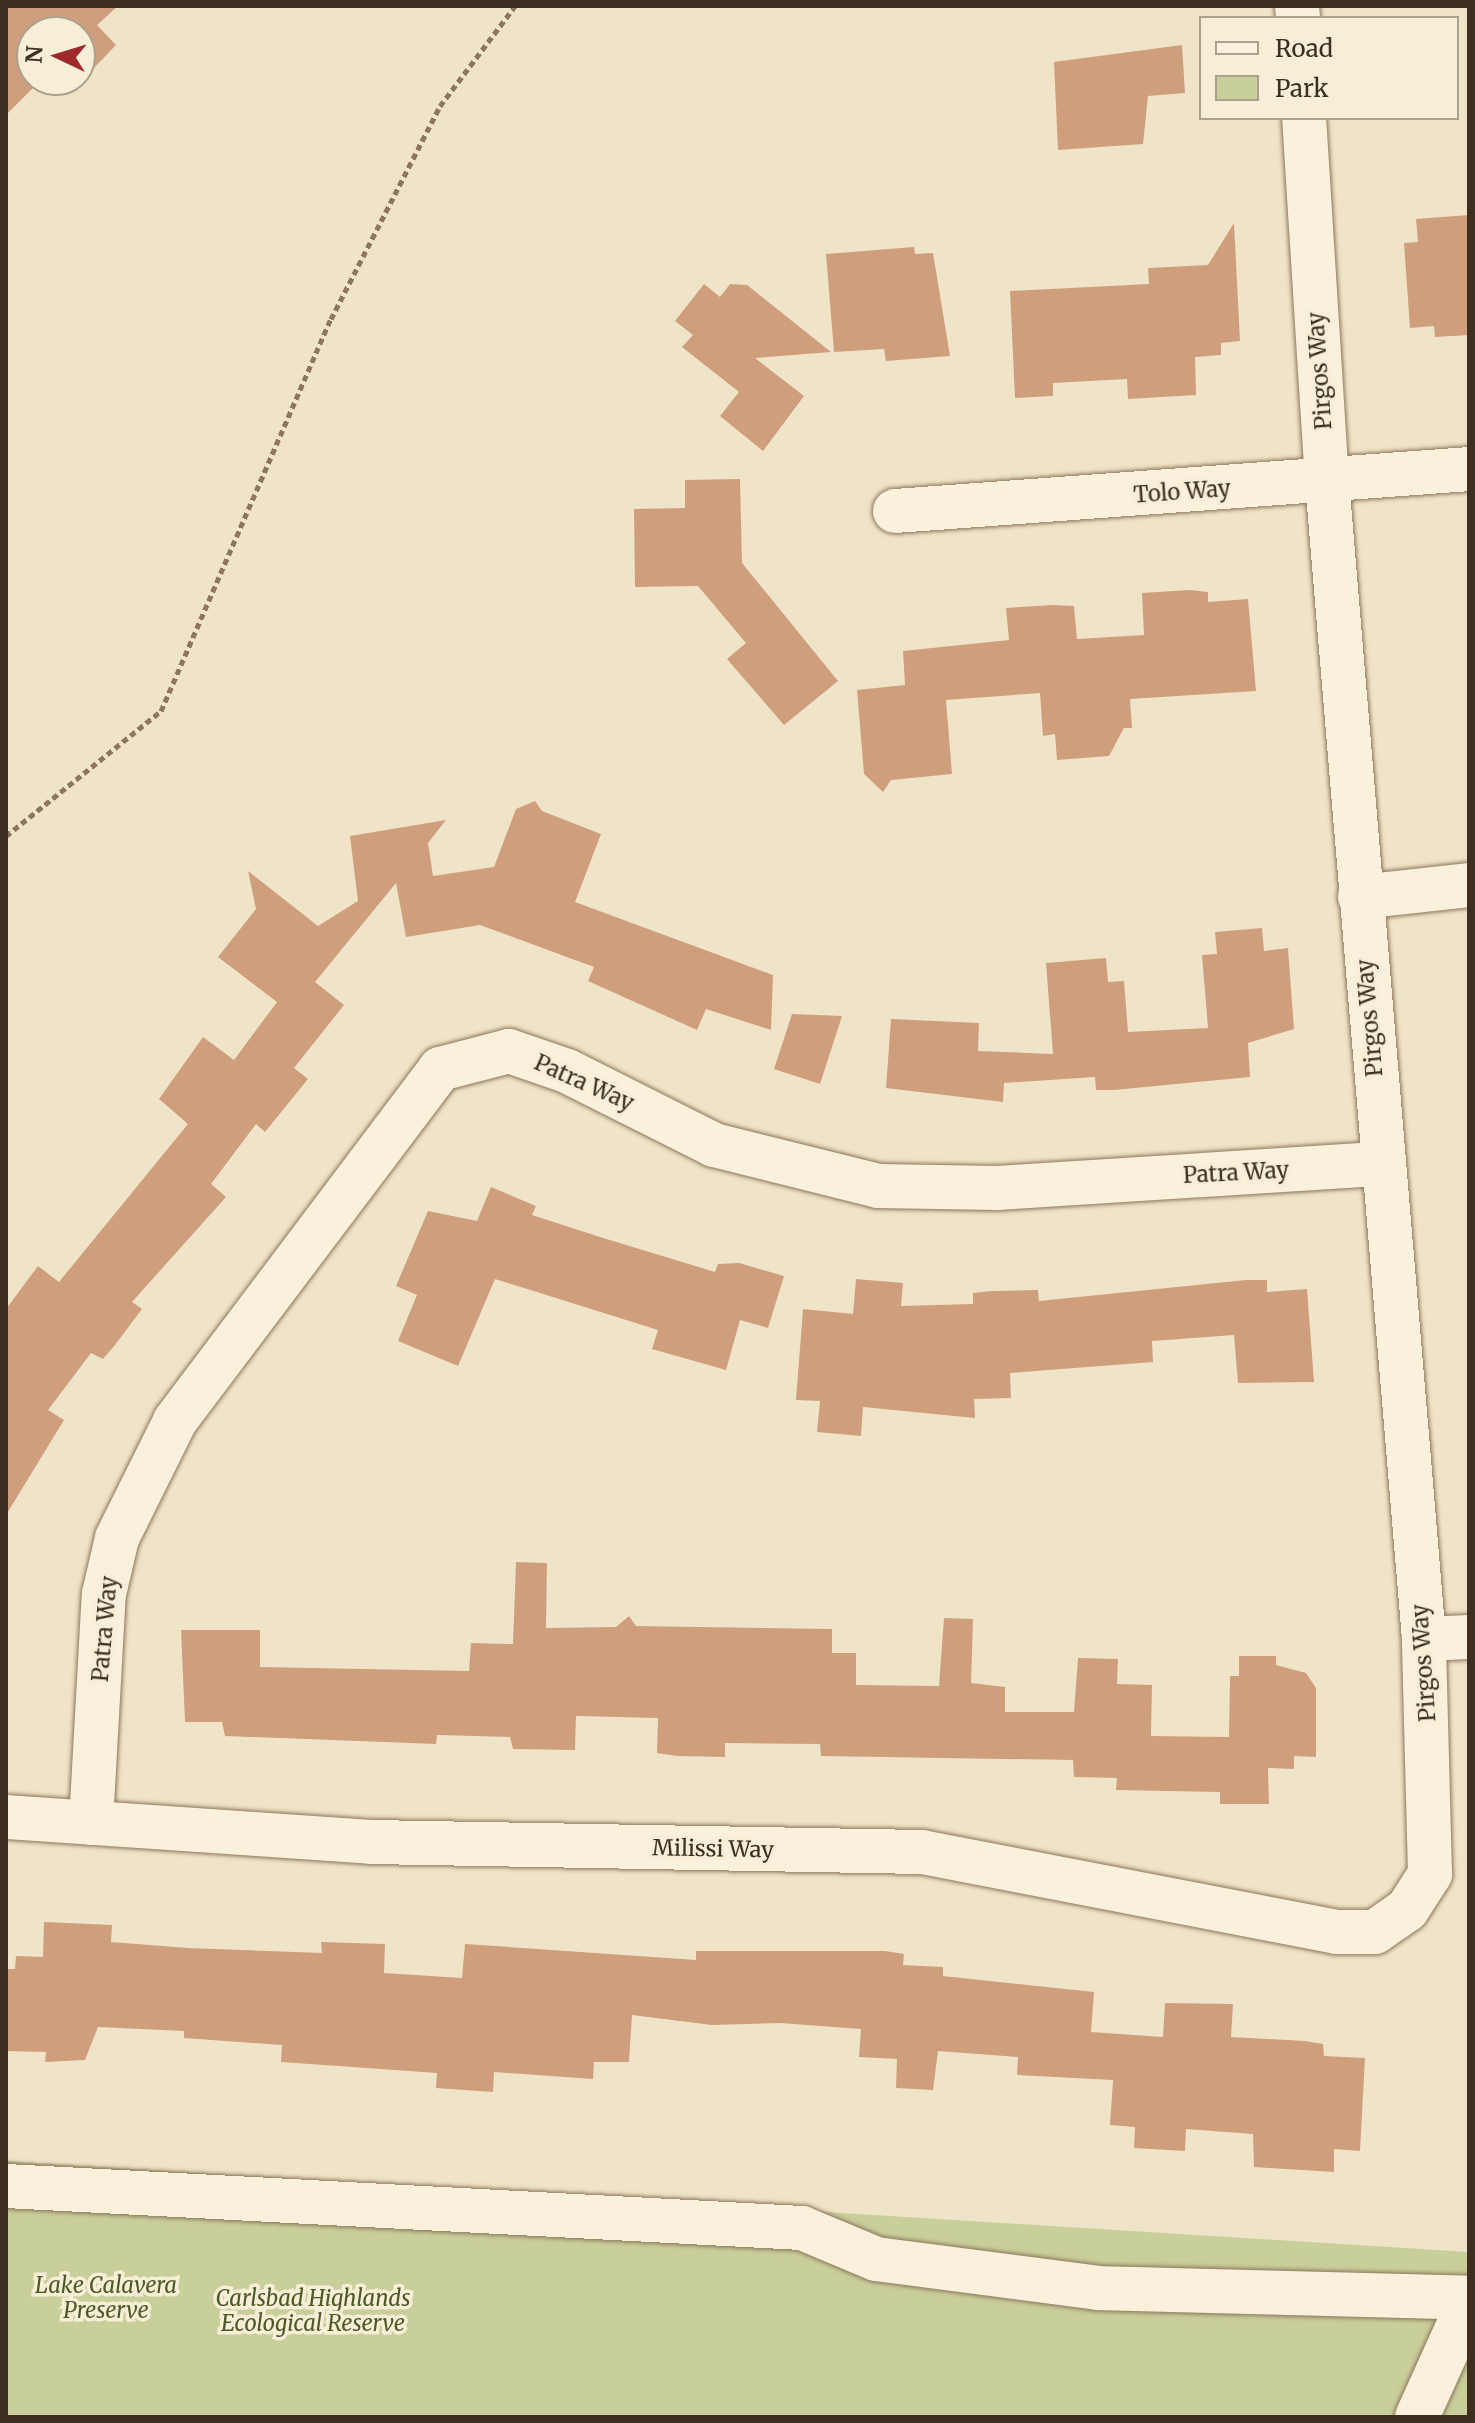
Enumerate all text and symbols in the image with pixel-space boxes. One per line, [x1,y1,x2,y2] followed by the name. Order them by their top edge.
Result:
[16,16,96,96] north arrow
[1199,16,1459,120] legend
[1275,33,1333,64] text: Road
[19,45,49,64] text: N
[1275,73,1328,104] text: Park
[1303,311,1337,431] street label: Pirgos Way
[1133,475,1231,509] street label: Tolo Way
[1352,958,1388,1078] street label: Pirgos Way
[530,1049,638,1117] street label: Patra Way
[1182,1157,1290,1189] street label: Patra Way
[87,1575,123,1683] street label: Patra Way
[1407,1603,1441,1723] street label: Pirgos Way
[652,1835,774,1863] street label: Milissi Way
[35,2272,177,2324] park label: Lake Calavera Preserve
[215,2285,411,2336] park label: Carlsbad Highlands Ecological Reserve

